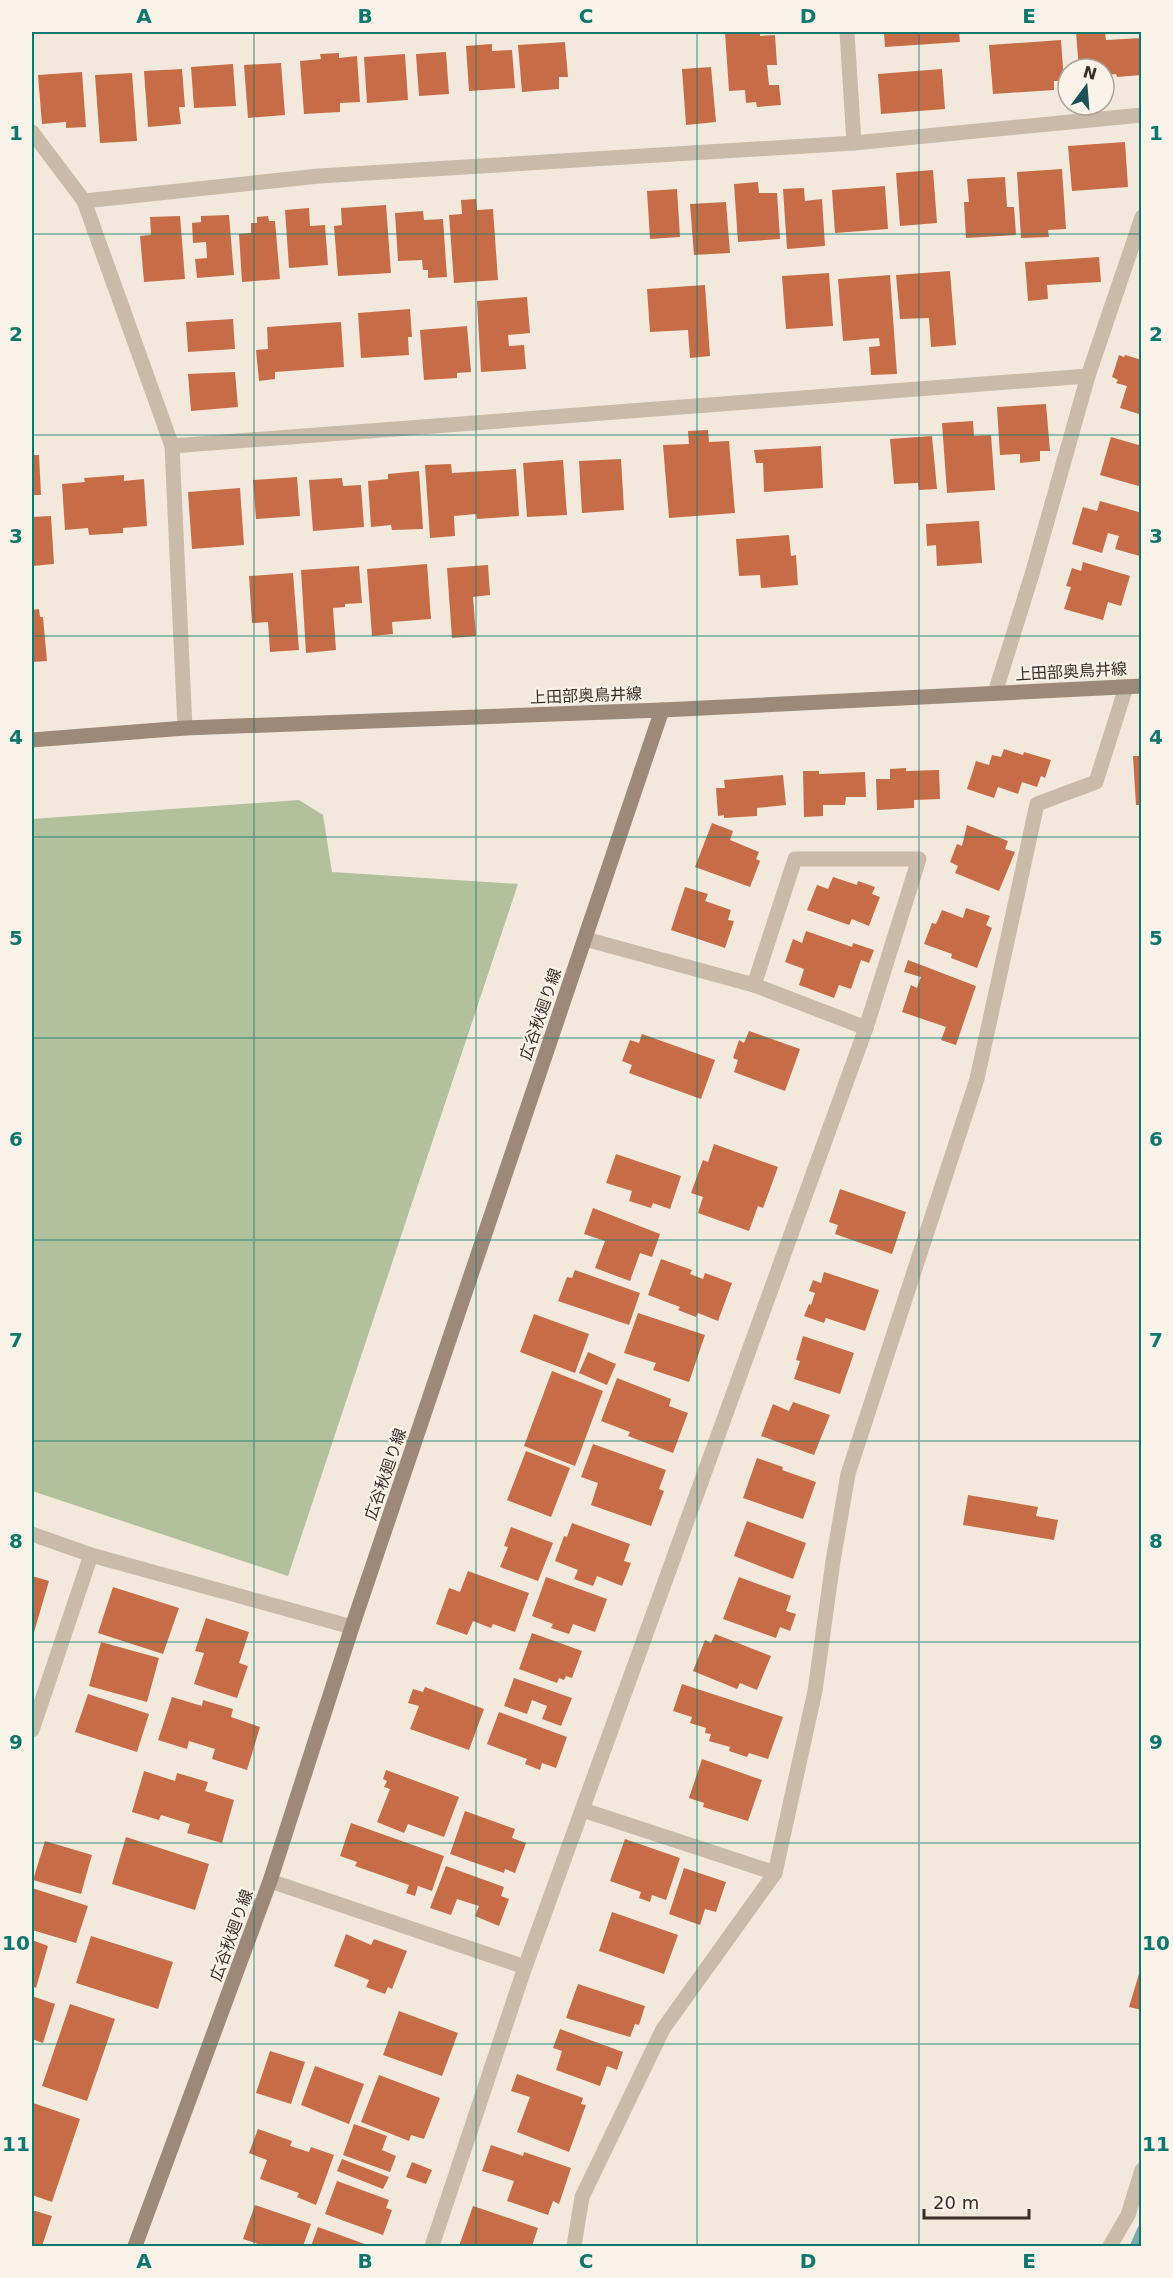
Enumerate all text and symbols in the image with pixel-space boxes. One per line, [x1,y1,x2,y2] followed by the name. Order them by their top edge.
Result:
[136,4,152,28] text: A
[357,4,373,28] text: B
[579,4,593,28] text: C
[800,4,816,28] text: D
[1022,4,1036,28] text: E
[1056,57,1116,117] north arrow
[1081,62,1099,84] text: N
[9,121,23,145] text: 1
[1149,121,1163,145] text: 1
[9,322,23,346] text: 2
[1149,322,1163,346] text: 2
[9,524,23,548] text: 3
[1149,524,1163,548] text: 3
[1015,659,1127,684] street label: 上田部奥鳥井線
[530,684,642,707] street label: 上田部奥鳥井線
[9,725,23,749] text: 4
[1149,725,1163,749] text: 4
[9,926,23,950] text: 5
[1149,926,1163,950] text: 5
[516,966,565,1063] street label: 広谷秋廻り線
[9,1127,23,1151] text: 6
[1149,1127,1163,1151] text: 6
[9,1328,23,1352] text: 7
[1149,1328,1163,1352] text: 7
[361,1426,410,1523] street label: 広谷秋廻り線
[9,1529,23,1553] text: 8
[1149,1529,1163,1553] text: 8
[9,1730,23,1754] text: 9
[1149,1730,1163,1754] text: 9
[206,1887,257,1984] street label: 広谷秋廻り線
[2,1931,30,1955] text: 10
[1142,1931,1170,1955] text: 10
[2,2132,30,2156] text: 11
[1142,2132,1170,2156] text: 11
[924,2182,1029,2220] scale bar
[933,2192,979,2213] text: 20 m
[136,2249,152,2273] text: A
[357,2249,373,2273] text: B
[579,2249,593,2273] text: C
[800,2249,816,2273] text: D
[1022,2249,1036,2273] text: E

